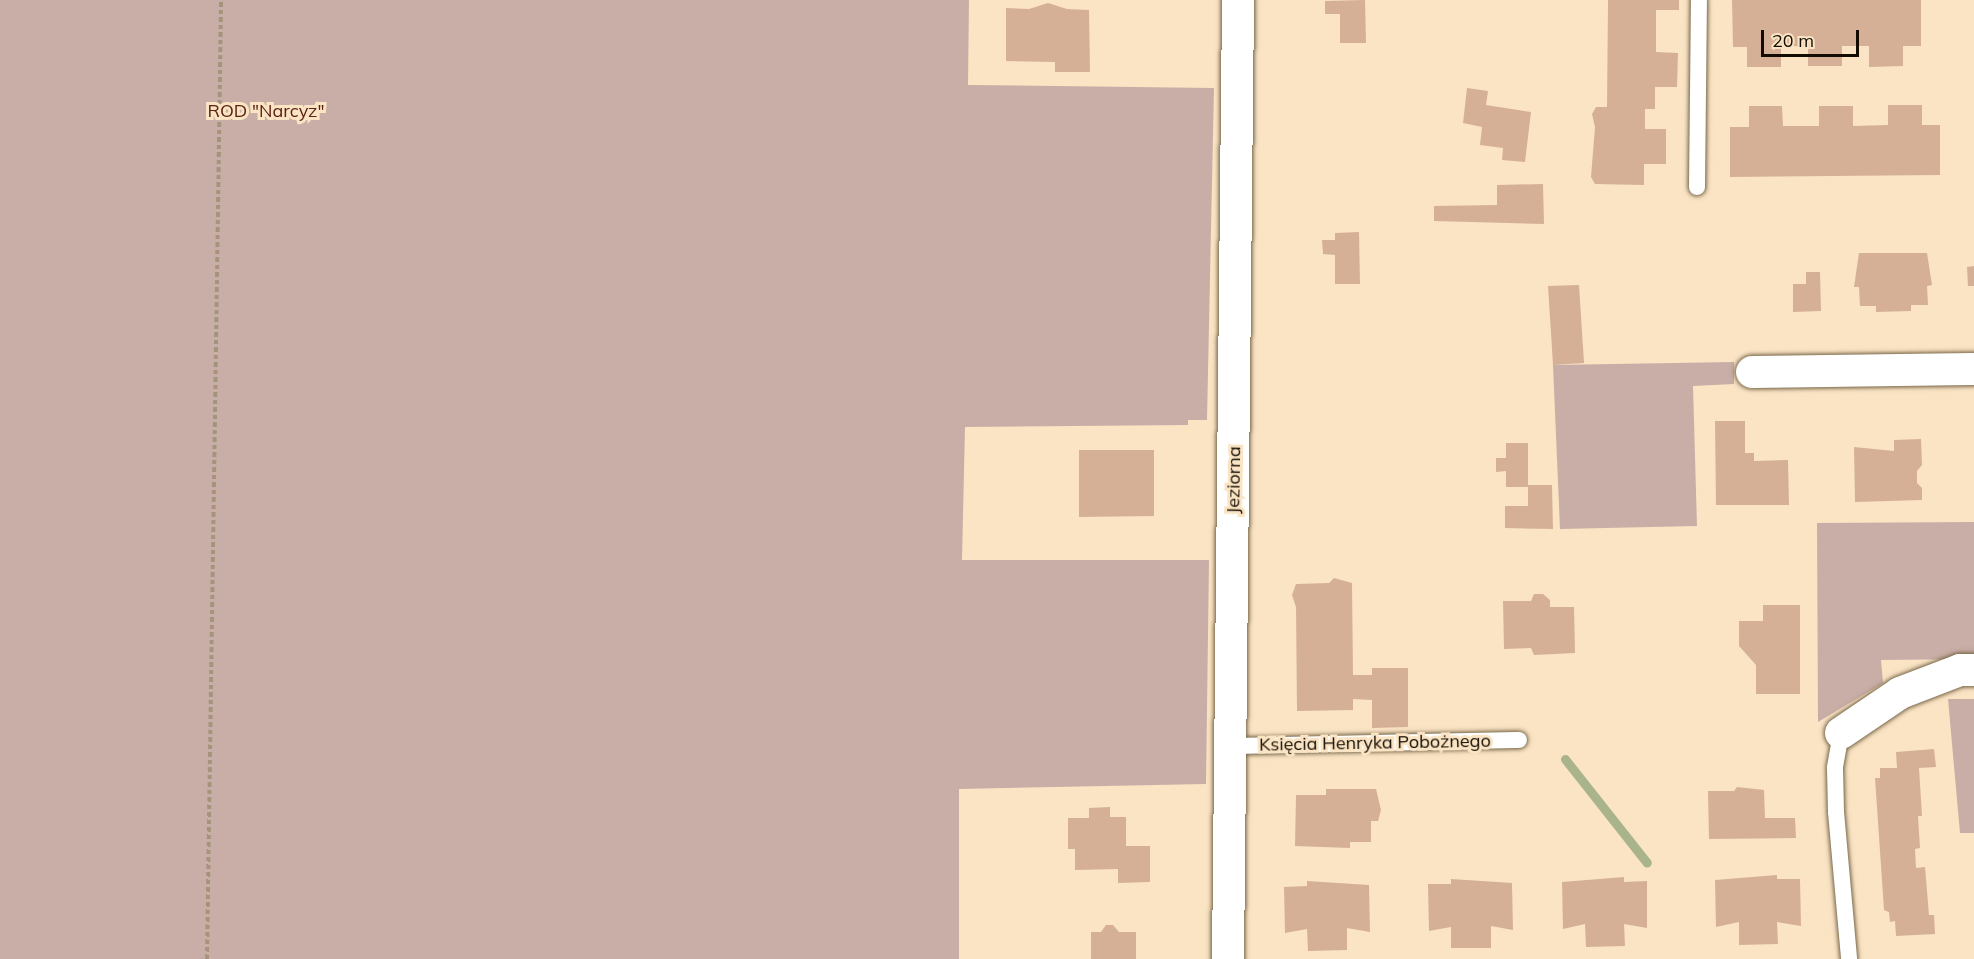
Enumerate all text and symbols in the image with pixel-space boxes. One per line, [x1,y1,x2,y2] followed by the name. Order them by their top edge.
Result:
[1764,18,1862,56] scale bar
[1772,29,1814,52] text: 20 m
[208,100,324,122] park label: ROD "Narcyz"
[1223,446,1245,514] street label: Jeziorna
[1259,730,1491,756] street label: Księcia Henryka Pobożnego

